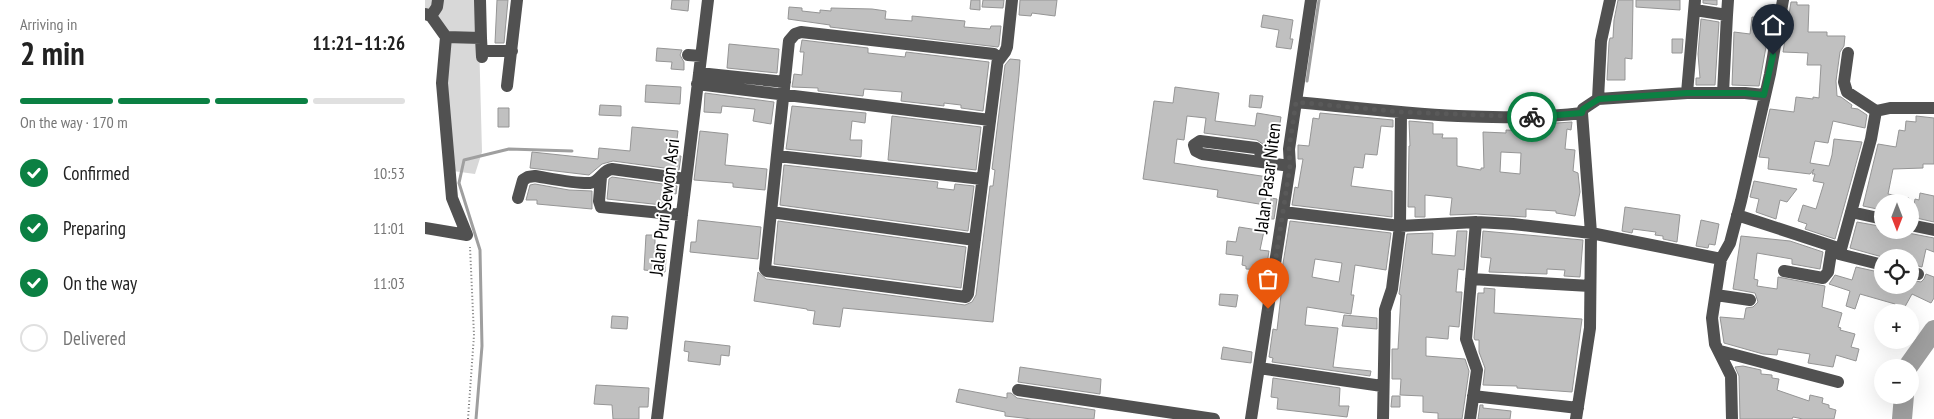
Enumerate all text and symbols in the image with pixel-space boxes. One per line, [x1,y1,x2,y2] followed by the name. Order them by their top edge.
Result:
[1752,4,1794,55] pin
[1759,11,1787,39] icon: home
[20,14,77,34] text: Arriving in
[312,31,405,55] text: 11:21–11:26
[20,32,85,74] text: 2 min
[1507,92,1557,142] courier
[1518,103,1546,131] icon: bike
[20,112,128,132] text: On the way · 170 m
[1248,121,1286,236] street label: Jalan Pasar Niten
[644,137,684,278] street label: Jalan Puri Sewon Asri
[20,159,48,187] icon: check
[63,161,130,185] text: Confirmed
[373,163,405,183] text: 10:53
[1874,194,1919,239] north arrow
[1874,194,1919,404] map controls
[20,214,48,242] icon: check
[63,216,126,240] text: Preparing
[373,218,405,238] text: 11:01
[1874,249,1919,294] button: locate
[1247,258,1289,309] pin
[1254,265,1282,293] icon: bag
[20,269,48,297] icon: check
[63,271,137,295] text: On the way
[373,273,405,293] text: 11:03
[1874,304,1919,349] button: +
[63,326,126,350] text: Delivered
[1874,359,1919,404] button: −

